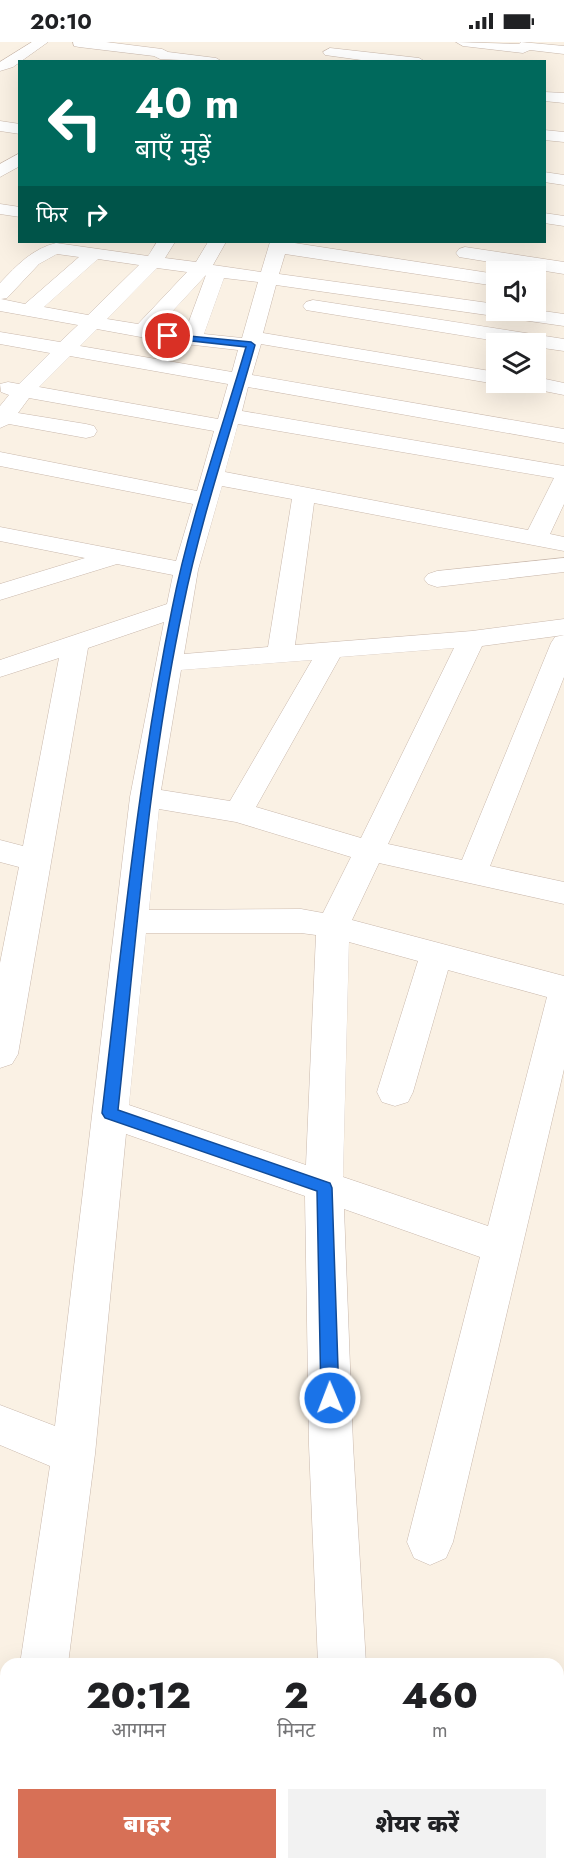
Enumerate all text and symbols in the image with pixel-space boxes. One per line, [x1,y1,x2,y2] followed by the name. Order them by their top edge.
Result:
[30,5,92,37] text: 20:10
[135,73,239,134] text: 40 m
[36,84,114,162] icon: left
[135,129,211,168] text: बाएँ मुड़ें
[36,198,68,230] text: फिर
[80,198,113,231] icon: right
[486,261,546,393] map controls
[486,261,546,321] button: sound
[142,310,193,361] pin
[151,319,184,352] icon: arrive
[486,333,546,393] button: layers
[298,1366,362,1430] position arrow
[86,1669,191,1721] text: 20:12
[284,1669,309,1721] text: 2
[402,1669,478,1721] text: 460
[111,1716,166,1745] text: आगमन
[277,1716,315,1745] text: मिनट
[432,1716,447,1745] text: m
[18,1789,276,1858] button: बाहर
[288,1789,546,1858] button: शेयर करें

